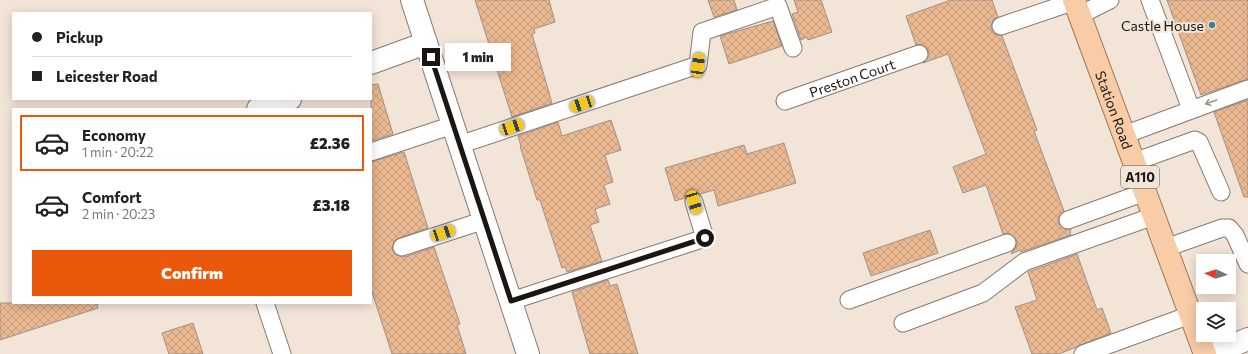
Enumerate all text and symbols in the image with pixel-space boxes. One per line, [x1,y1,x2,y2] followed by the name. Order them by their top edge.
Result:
[1121,17,1204,34] place label: Castle House
[1207,20,1217,30] marker: Castle House
[56,28,103,46] text: Pickup
[445,43,511,71] callout: 1 min
[422,48,440,66] route end
[462,49,494,65] text: 1 min
[690,52,706,78] car
[807,55,897,100] street label: Preston Court
[56,67,158,85] text: Leicester Road
[1092,68,1137,151] street label: Station Road
[569,94,595,114] car
[1205,99,1218,106] one-way arrow
[499,117,525,137] car
[34,125,70,161] icon: car
[82,126,146,144] text: Economy
[310,134,350,152] text: £2.36
[82,144,153,160] text: 1 min · 20:22
[1121,166,1159,188] road number: A110
[34,187,70,223] icon: car
[82,188,142,206] text: Comfort
[685,189,703,215] car
[313,196,350,214] text: £3.18
[82,206,155,222] text: 2 min · 20:23
[430,224,456,242] car
[696,229,714,247] route start
[32,250,352,296] button: Confirm
[1196,254,1236,294] north arrow
[1196,254,1236,342] map controls
[1196,302,1236,342] button: layers

